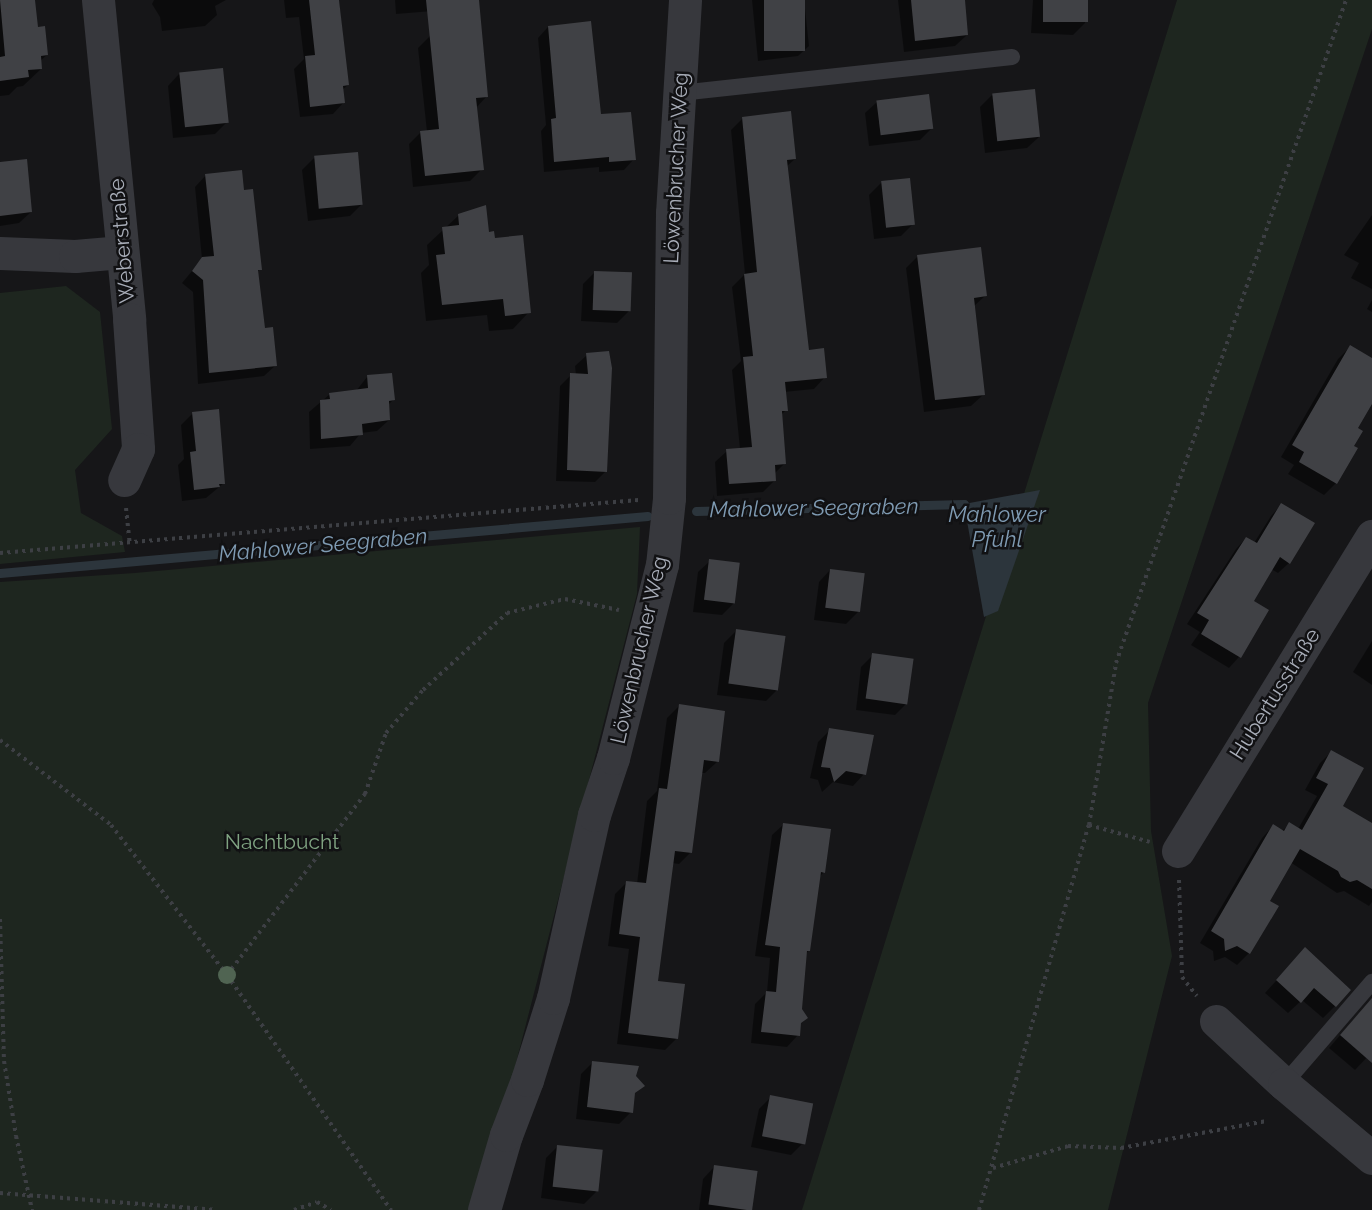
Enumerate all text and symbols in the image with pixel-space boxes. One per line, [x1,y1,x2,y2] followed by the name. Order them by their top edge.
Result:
[658,71,694,265] street label: Löwenbrucher Weg
[104,177,140,305] street label: Weberstraße
[709,493,919,523] water label: Mahlower Seegraben
[948,501,1046,552] water label: Mahlower Pfuhl
[217,523,429,567] water label: Mahlower Seegraben
[605,553,673,747] street label: Löwenbrucher Weg
[1225,624,1325,764] street label: Hubertusstraße
[225,829,339,855] park label: Nachtbucht

